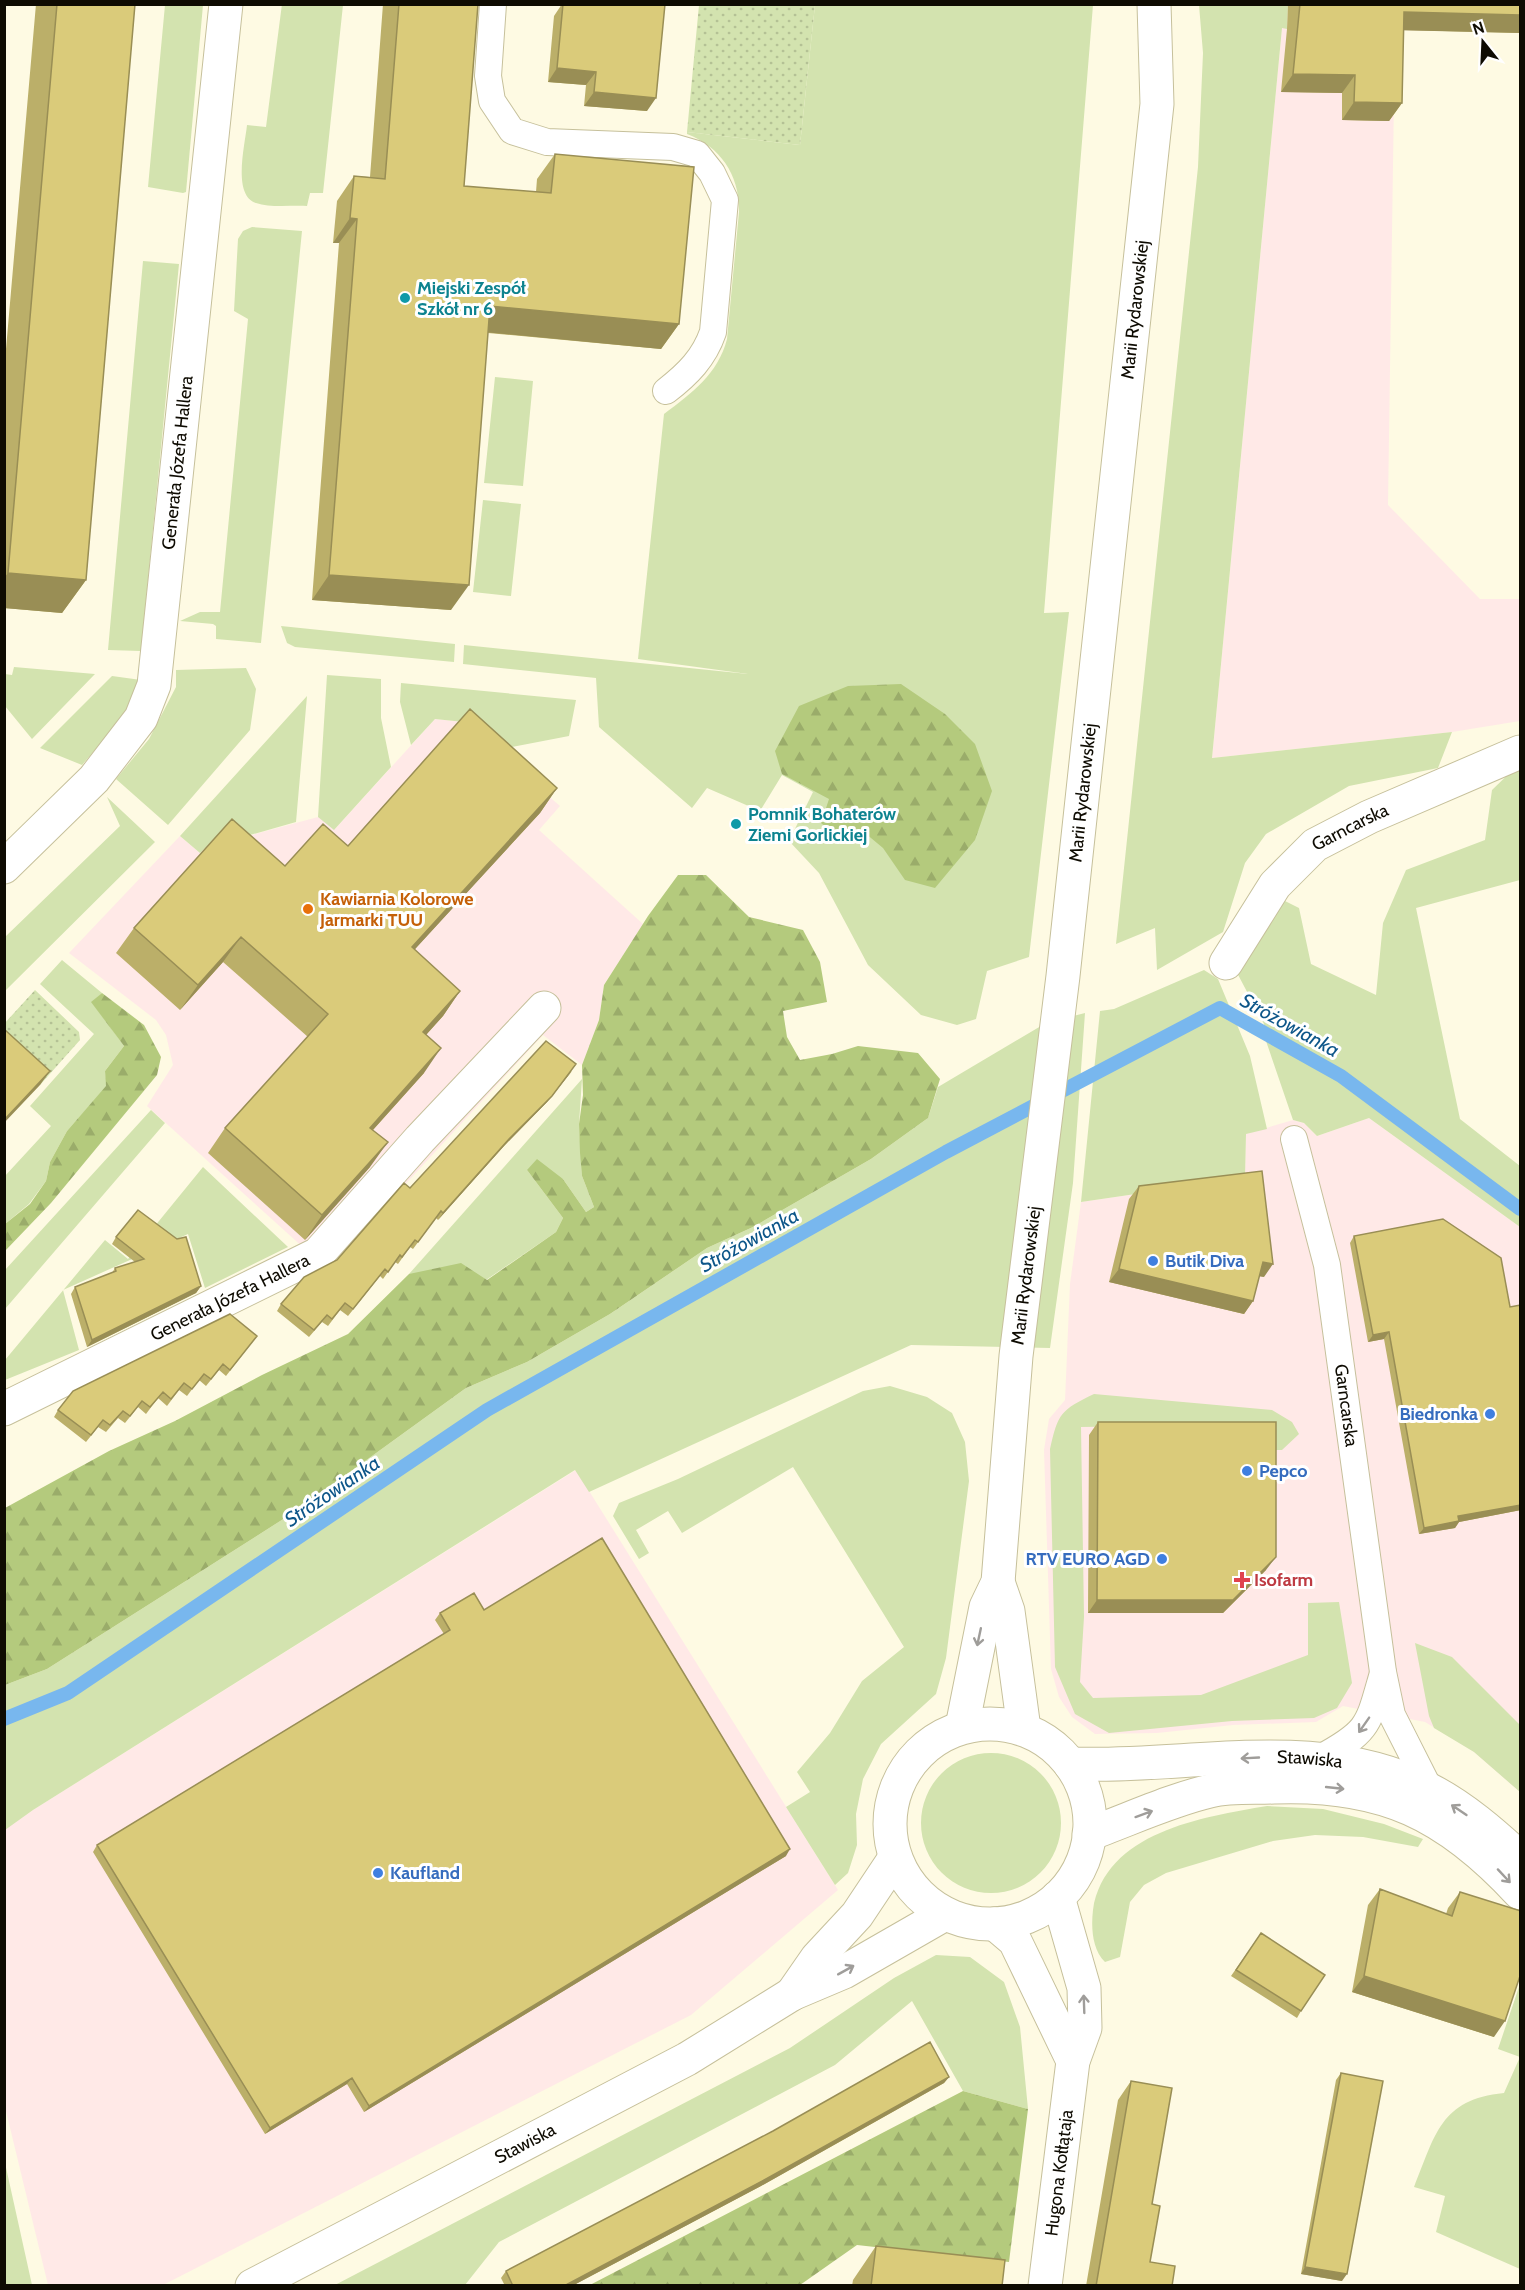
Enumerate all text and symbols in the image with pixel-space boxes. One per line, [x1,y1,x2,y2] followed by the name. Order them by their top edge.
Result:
[1453,12,1513,72] north arrow
[1470,17,1487,39] text: N
[1116,239,1153,380] street label: Marii Rydarowskiej
[417,277,526,320] place label: Miejski Zespół Szkół nr 6
[398,291,412,305] marker: Miejski Zespół Szkół nr 6
[157,374,198,551] street label: Generała Józefa Hallera
[1064,722,1101,863] street label: Marii Rydarowskiej
[1308,799,1392,856] street label: Garncarska
[748,803,896,846] place label: Pomnik Bohaterów Ziemi Gorlickiej
[729,817,743,831] marker: Pomnik Bohaterów Ziemi Gorlickiej
[319,888,473,931] place label: Kawiarnia Kolorowe Jarmarki TUU
[301,902,315,916] marker: Kawiarnia Kolorowe Jarmarki TUU
[1236,988,1344,1062] water label: Stróżowianka
[695,1203,803,1277] water label: Stróżowianka
[1006,1205,1045,1346] street label: Marii Rydarowskiej
[147,1249,314,1346] street label: Generała Józefa Hallera
[1165,1250,1244,1272] place label: Butik Diva
[1146,1254,1160,1268] marker: Butik Diva
[1330,1363,1363,1448] street label: Garncarska
[1399,1403,1478,1425] place label: Biedronka
[1483,1407,1497,1421] marker: Biedronka
[280,1450,384,1532] water label: Stróżowianka
[1259,1460,1307,1482] place label: Pepco
[1240,1464,1254,1478] marker: Pepco
[1026,1548,1150,1570] place label: RTV EURO AGD
[1155,1552,1169,1566] marker: RTV EURO AGD
[1254,1569,1313,1591] place label: Isofarm
[1235,1573,1249,1587] marker: Isofarm
[973,1626,984,1646] one-way arrow
[1358,1717,1370,1733] one-way arrow
[1277,1746,1344,1773] street label: Stawiska
[1241,1752,1261,1763] one-way arrow
[1325,1783,1344,1794] one-way arrow
[1452,1804,1468,1816] one-way arrow
[1135,1808,1153,1819] one-way arrow
[390,1862,460,1884] place label: Kaufland
[371,1866,385,1880] marker: Kaufland
[1497,1868,1511,1883] one-way arrow
[837,1964,854,1976] one-way arrow
[1079,1995,1090,2015] one-way arrow
[1040,2108,1078,2237] street label: Hugona Kołłątaja
[491,2118,560,2168] street label: Stawiska

